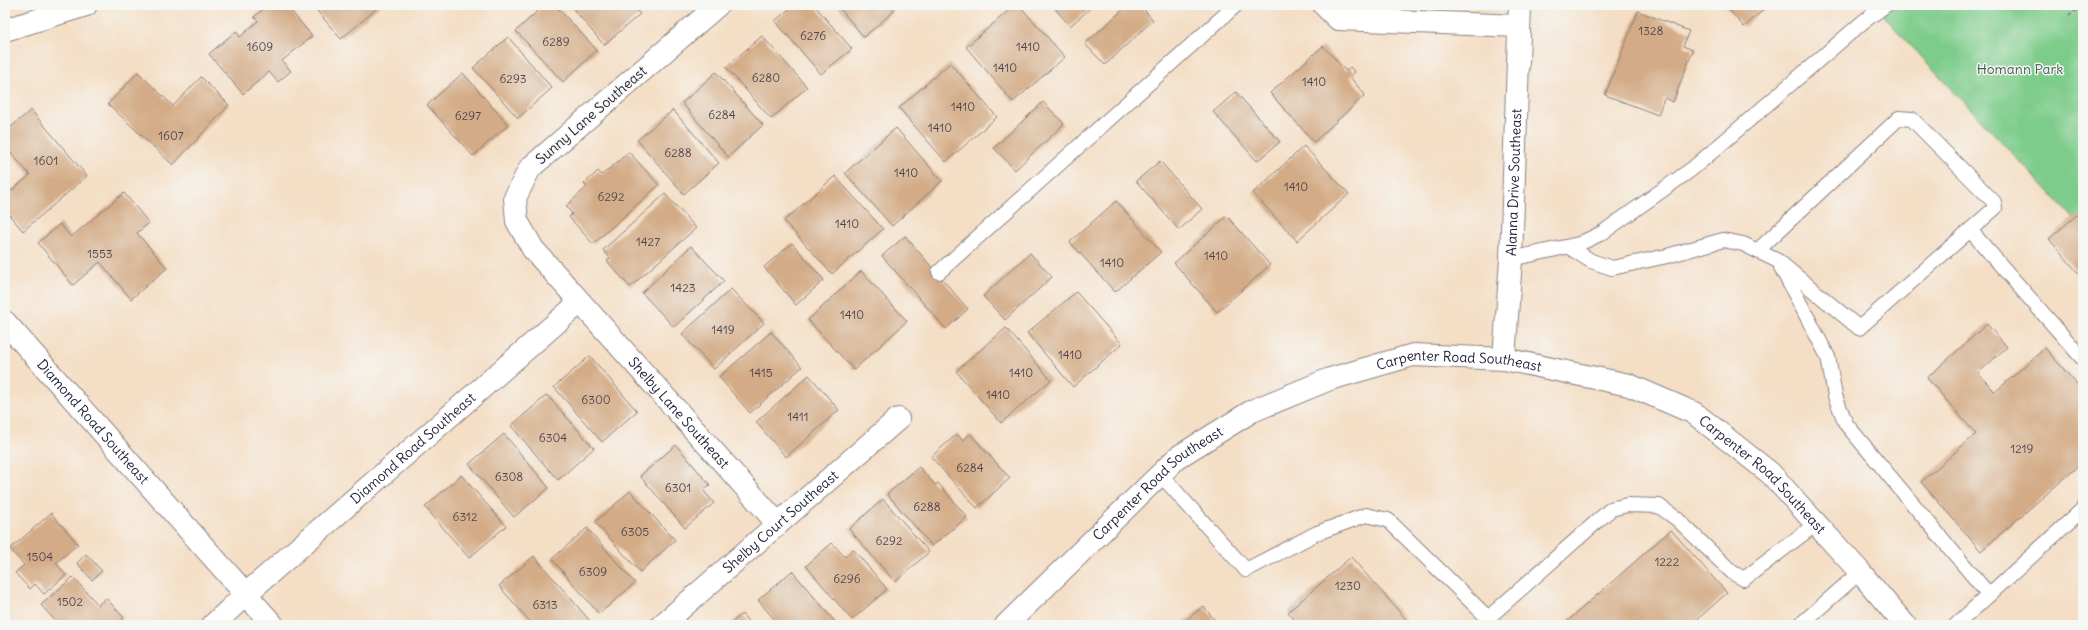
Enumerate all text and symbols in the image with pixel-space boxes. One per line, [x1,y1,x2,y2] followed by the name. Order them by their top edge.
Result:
[1638,23,1664,38] house number: 1328
[800,28,826,43] house number: 6276
[542,34,570,49] house number: 6289
[247,39,273,54] house number: 1609
[1016,39,1040,54] house number: 1410
[993,60,1017,75] house number: 1410
[1977,60,2063,78] park label: Homann Park
[532,62,650,168] street label: Sunny Lane Southeast
[752,70,780,85] house number: 6280
[499,71,527,86] house number: 6293
[1302,74,1326,89] house number: 1410
[951,99,975,114] house number: 1410
[708,107,736,122] house number: 6284
[455,108,481,123] house number: 6297
[1502,108,1525,256] street label: Alanna Drive Southeast
[928,120,952,135] house number: 1410
[158,128,184,143] house number: 1607
[664,145,692,160] house number: 6288
[34,153,58,168] house number: 1601
[894,165,918,180] house number: 1410
[1284,179,1308,194] house number: 1410
[598,189,625,204] house number: 6292
[835,216,859,231] house number: 1410
[636,234,660,249] house number: 1427
[87,246,113,261] house number: 1553
[1204,248,1228,263] house number: 1410
[1100,255,1124,270] house number: 1410
[670,280,696,295] house number: 1423
[840,307,864,322] house number: 1410
[711,322,735,337] house number: 1419
[1374,346,1543,376] street label: Carpenter Road Southeast
[1058,347,1082,362] house number: 1410
[624,353,733,472] street label: Shelby Lane Southeast
[33,356,153,488] street label: Diamond Road Southeast
[749,365,773,380] house number: 1415
[1009,365,1033,380] house number: 1410
[986,387,1010,402] house number: 1410
[347,388,479,508] street label: Diamond Road Southeast
[581,392,611,407] house number: 6300
[787,409,809,424] house number: 1411
[1695,411,1830,538] street label: Carpenter Road Southeast
[1089,422,1226,544] street label: Carpenter Road Southeast
[539,430,567,445] house number: 6304
[2010,441,2034,456] house number: 1219
[956,460,984,475] house number: 6284
[719,466,842,577] street label: Shelby Court Southeast
[495,469,523,484] house number: 6308
[665,480,691,495] house number: 6301
[913,499,941,514] house number: 6288
[453,509,478,524] house number: 6312
[621,524,649,539] house number: 6305
[876,533,903,548] house number: 6292
[27,549,53,564] house number: 1504
[1655,554,1680,569] house number: 1222
[579,564,607,579] house number: 6309
[833,571,861,586] house number: 6296
[1335,578,1361,593] house number: 1230
[57,594,83,609] house number: 1502
[532,597,558,612] house number: 6313

